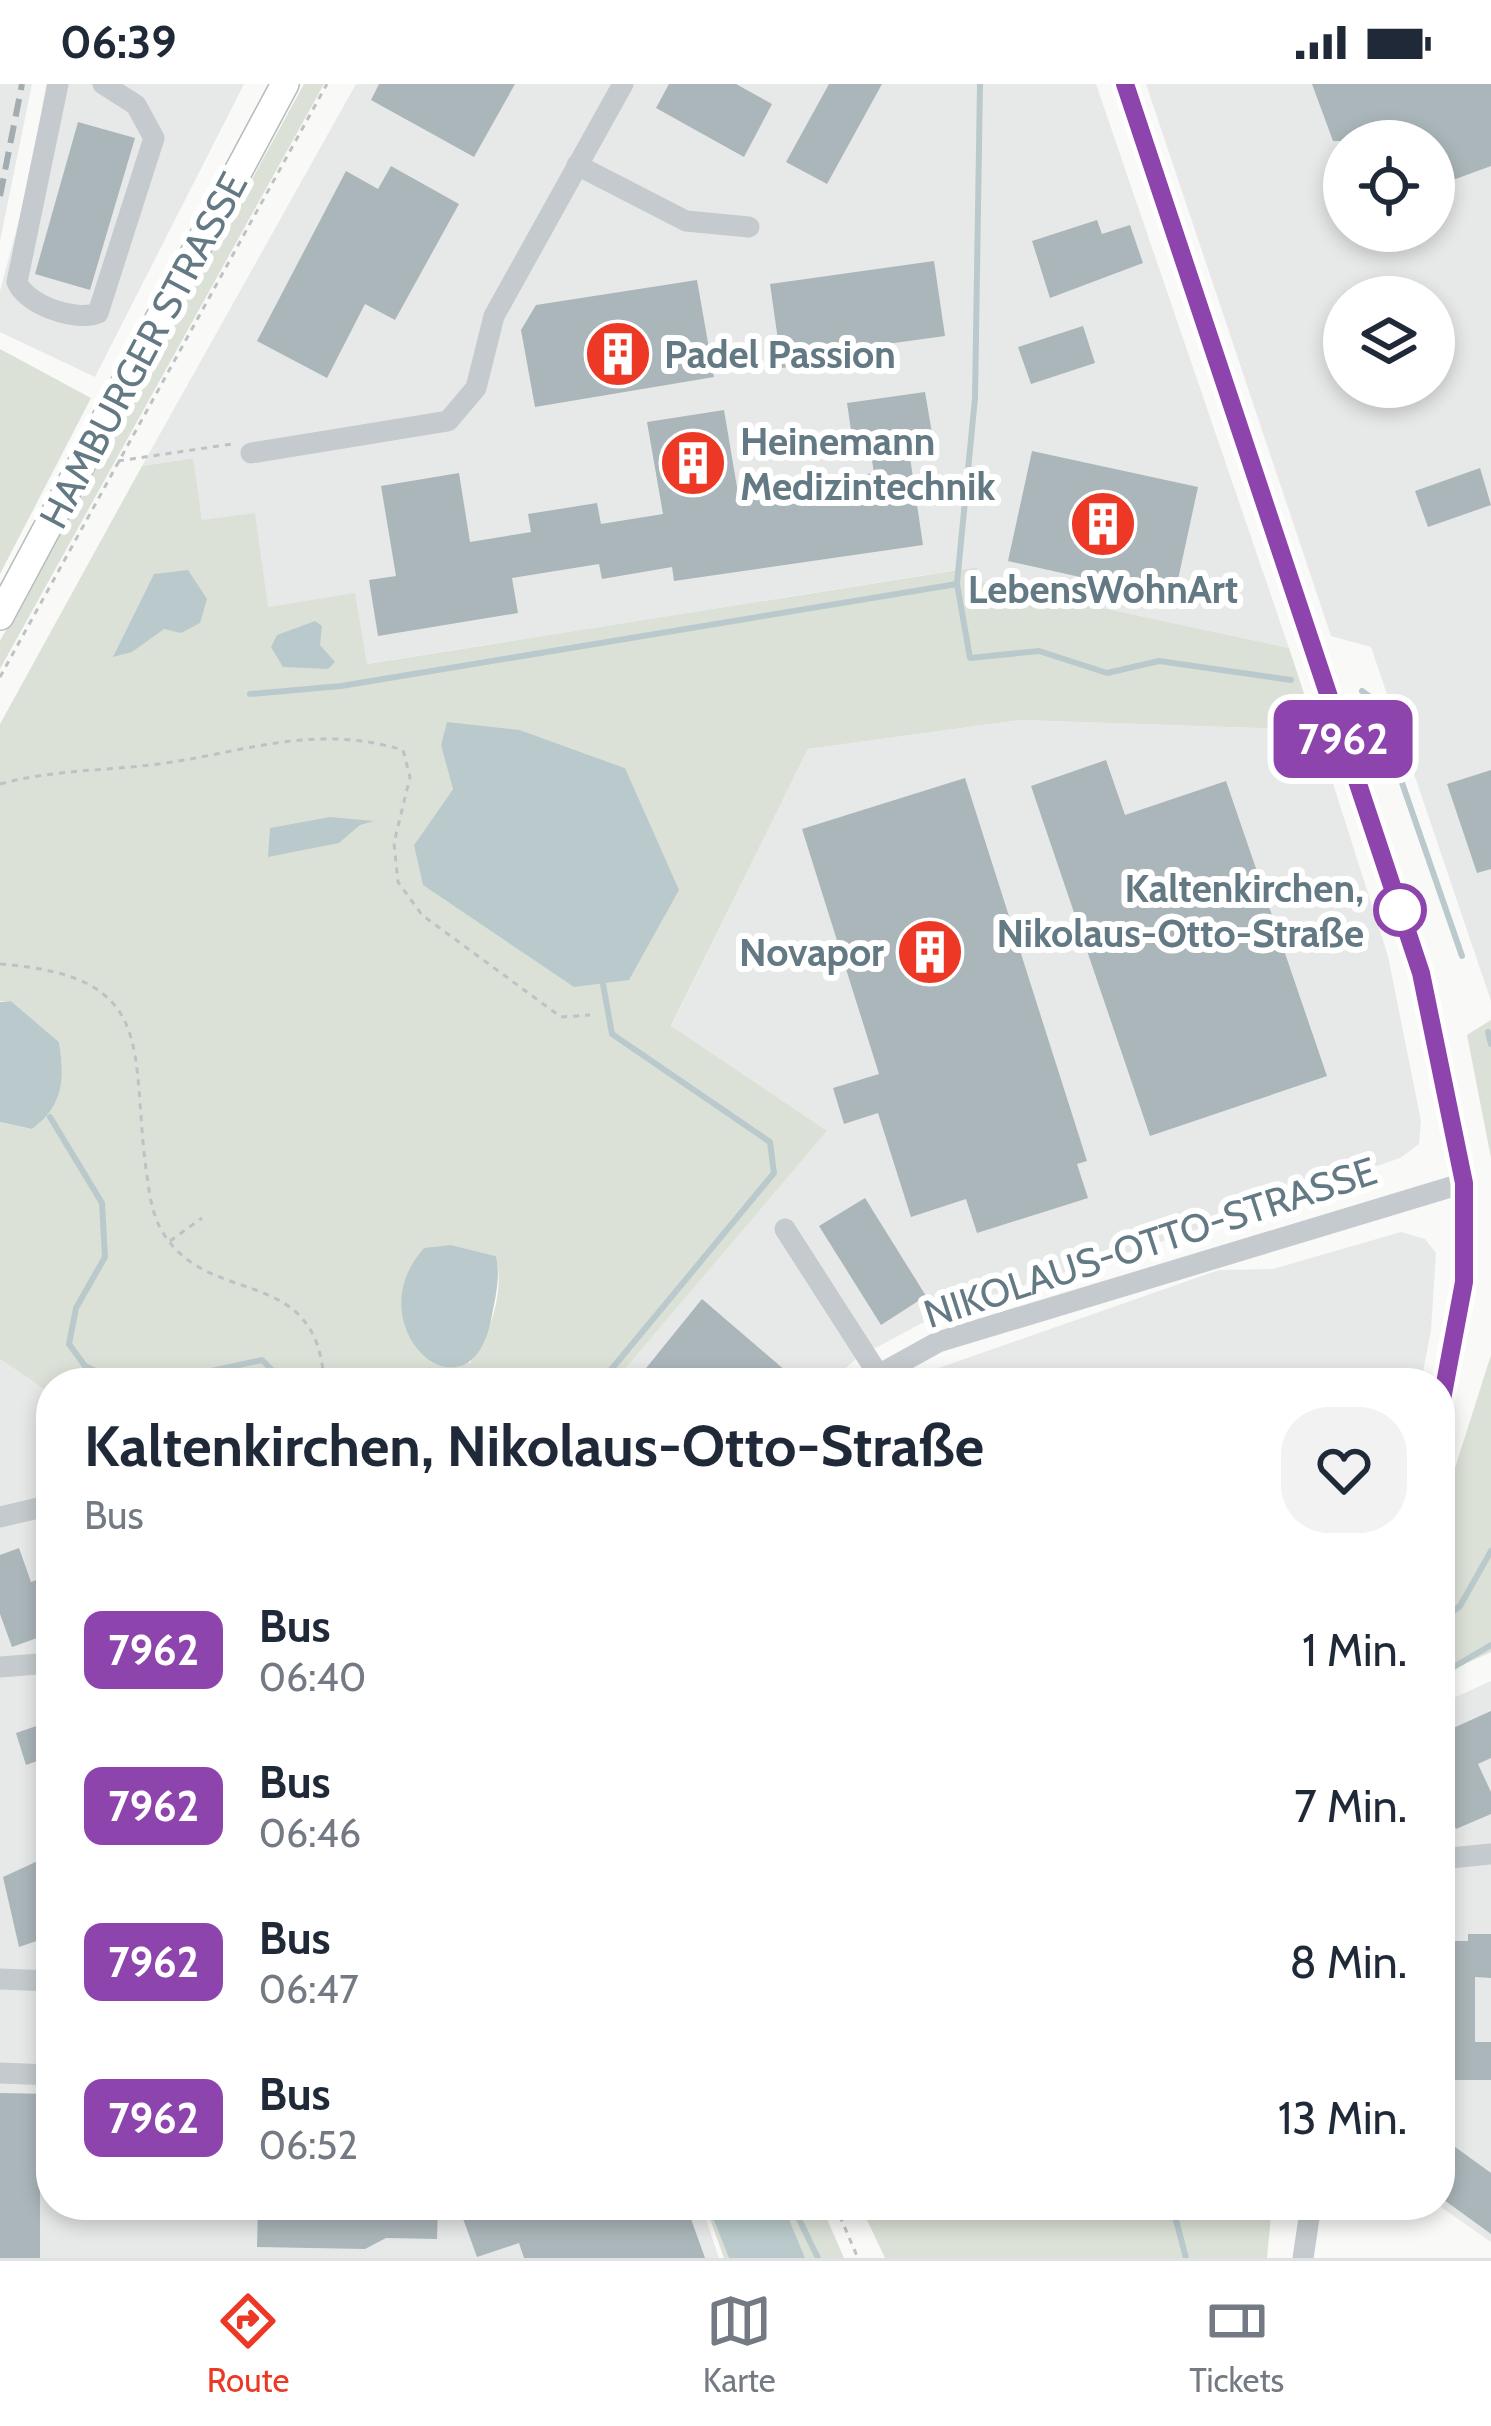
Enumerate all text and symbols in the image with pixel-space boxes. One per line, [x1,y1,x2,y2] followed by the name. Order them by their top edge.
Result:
[60,15,177,69] text: 06:39
[1323,120,1455,408] map controls
[1323,120,1455,252] button: locate
[29,164,257,536] street label: HAMBURGER STRASSE
[1323,276,1455,408] button: layers
[583,319,653,389] building icon: Padel Passion
[664,330,896,378] place label: Padel Passion
[740,417,995,510] place label: Heinemann Medizintechnik
[658,428,728,498] building icon: Heinemann Medizintechnik
[1068,489,1138,559] building icon: LebensWohnArt
[968,565,1238,613] place label: LebensWohnArt
[1259,700,1427,778] line badge: 7962
[1298,713,1388,765] text: 7962
[996,864,1364,957] place label: Kaltenkirchen, Nikolaus-Otto-Straße
[1375,885,1425,935] marker: Kaltenkirchen, Nikolaus-Otto-Straße
[895,917,965,987] building icon: Novapor
[739,928,884,976] place label: Novapor
[918,1146,1382,1338] street label: NIKOLAUS-OTTO-STRASSE
[1281,1407,1407,1533] button: heart
[84,1411,984,1480] text: Kaltenkirchen, Nikolaus-Otto-Straße
[84,1491,144,1539] text: Bus
[259,1599,331,1653] text: Bus
[1302,1623,1407,1677] text: 1 Min.
[108,1624,199,1676] text: 7962
[259,1653,366,1701] text: 06:40
[259,1755,331,1809] text: Bus
[1294,1779,1407,1833] text: 7 Min.
[108,1780,199,1832] text: 7962
[259,1809,361,1857] text: 06:46
[259,1911,331,1965] text: Bus
[1289,1935,1407,1989] text: 8 Min.
[108,1936,199,1988] text: 7962
[259,1965,359,2013] text: 06:47
[259,2067,331,2121] text: Bus
[1278,2091,1407,2145] text: 13 Min.
[108,2092,199,2144] text: 7962
[259,2121,358,2169] text: 06:52
[207,2288,289,2400] tab: Route
[703,2288,776,2400] tab: Karte
[1189,2288,1284,2400] tab: Tickets

